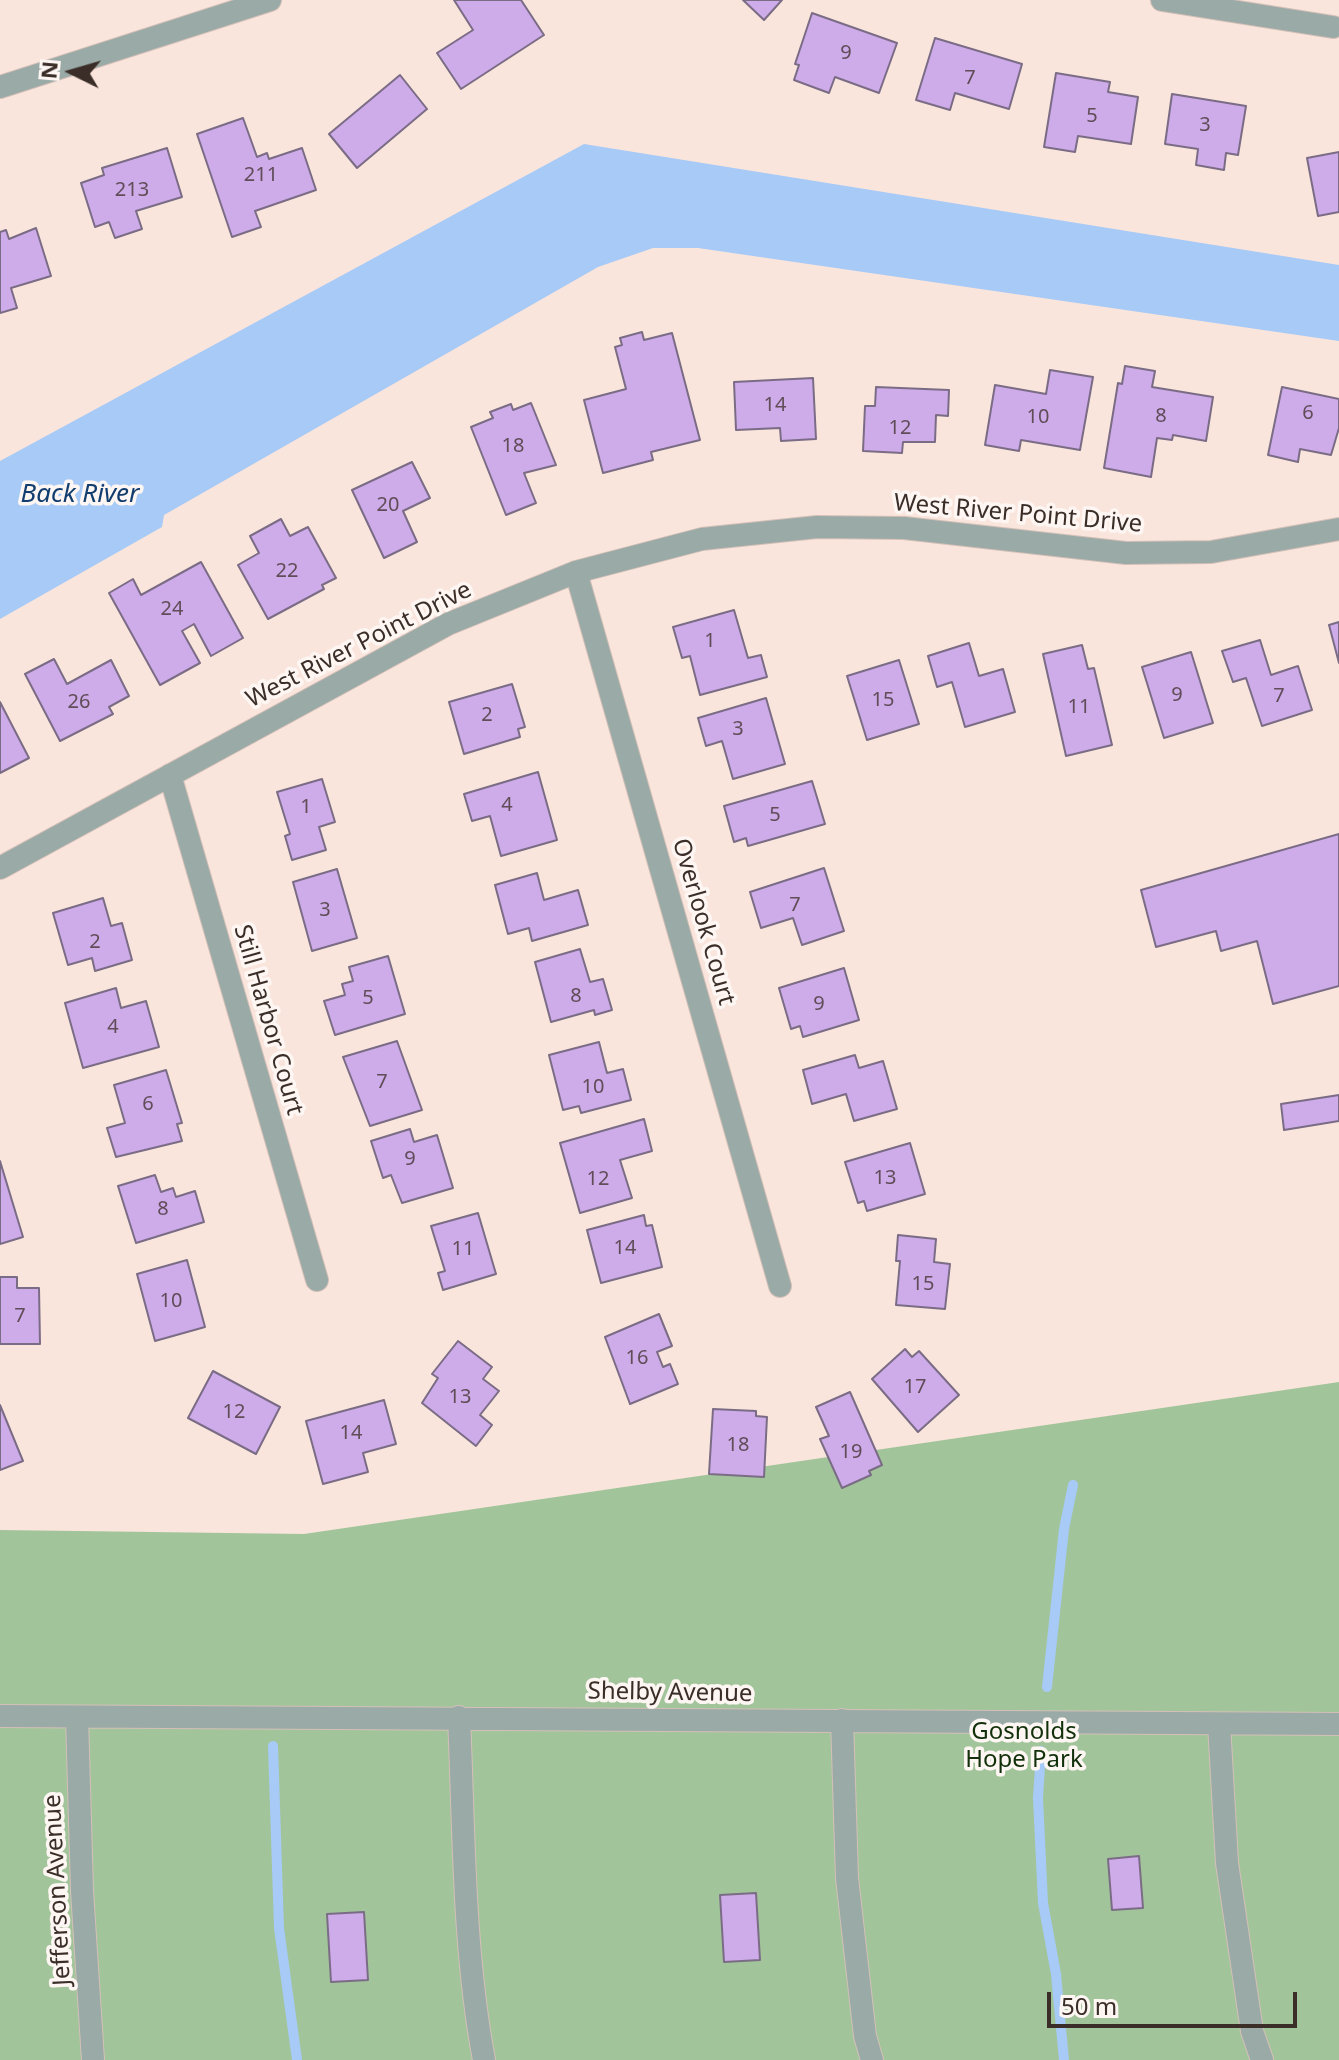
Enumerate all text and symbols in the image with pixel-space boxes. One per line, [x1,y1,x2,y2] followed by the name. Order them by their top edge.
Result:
[32,32,112,112] north arrow
[840,41,852,65] house number: 9
[32,60,64,80] text: N
[964,66,976,90] house number: 7
[1086,104,1098,128] house number: 5
[1199,113,1211,137] house number: 3
[244,163,278,187] house number: 211
[115,178,149,202] house number: 213
[764,393,786,417] house number: 14
[1302,401,1314,425] house number: 6
[1155,404,1167,428] house number: 8
[1027,405,1049,429] house number: 10
[889,416,911,440] house number: 12
[502,434,524,458] house number: 18
[21,479,139,511] water label: Back River
[893,489,1143,539] street label: West River Point Drive
[377,493,399,517] house number: 20
[276,559,298,583] house number: 22
[241,576,477,714] street label: West River Point Drive
[161,597,183,621] house number: 24
[704,629,716,653] house number: 1
[1171,683,1183,707] house number: 9
[1273,684,1285,708] house number: 7
[872,688,894,712] house number: 15
[68,690,90,714] house number: 26
[1068,695,1090,719] house number: 11
[481,703,493,727] house number: 2
[732,717,744,741] house number: 3
[501,793,513,817] house number: 4
[300,795,312,819] house number: 1
[769,803,781,827] house number: 5
[665,835,741,1009] street label: Overlook Court
[789,893,801,917] house number: 7
[319,898,331,922] house number: 3
[227,922,309,1118] street label: Still Harbor Court
[89,930,101,954] house number: 2
[570,984,582,1008] house number: 8
[362,986,374,1010] house number: 5
[813,992,825,1016] house number: 9
[107,1015,119,1039] house number: 4
[376,1070,388,1094] house number: 7
[582,1075,604,1099] house number: 10
[142,1092,154,1116] house number: 6
[404,1147,416,1171] house number: 9
[874,1166,896,1190] house number: 13
[587,1167,609,1191] house number: 12
[157,1197,169,1221] house number: 8
[614,1236,636,1260] house number: 14
[452,1237,474,1261] house number: 11
[912,1272,934,1296] house number: 15
[160,1289,182,1313] house number: 10
[14,1304,26,1328] house number: 7
[626,1346,648,1370] house number: 16
[904,1375,926,1399] house number: 17
[449,1385,471,1409] house number: 13
[223,1400,245,1424] house number: 12
[340,1421,362,1445] house number: 14
[727,1433,749,1457] house number: 18
[840,1440,862,1464] house number: 19
[587,1677,753,1709] street label: Shelby Avenue
[965,1718,1083,1774] park label: Gosnolds Hope Park
[39,1794,77,1986] street label: Jefferson Avenue
[1051,1976,1301,2026] scale bar
[1061,1989,1117,2022] text: 50 m

